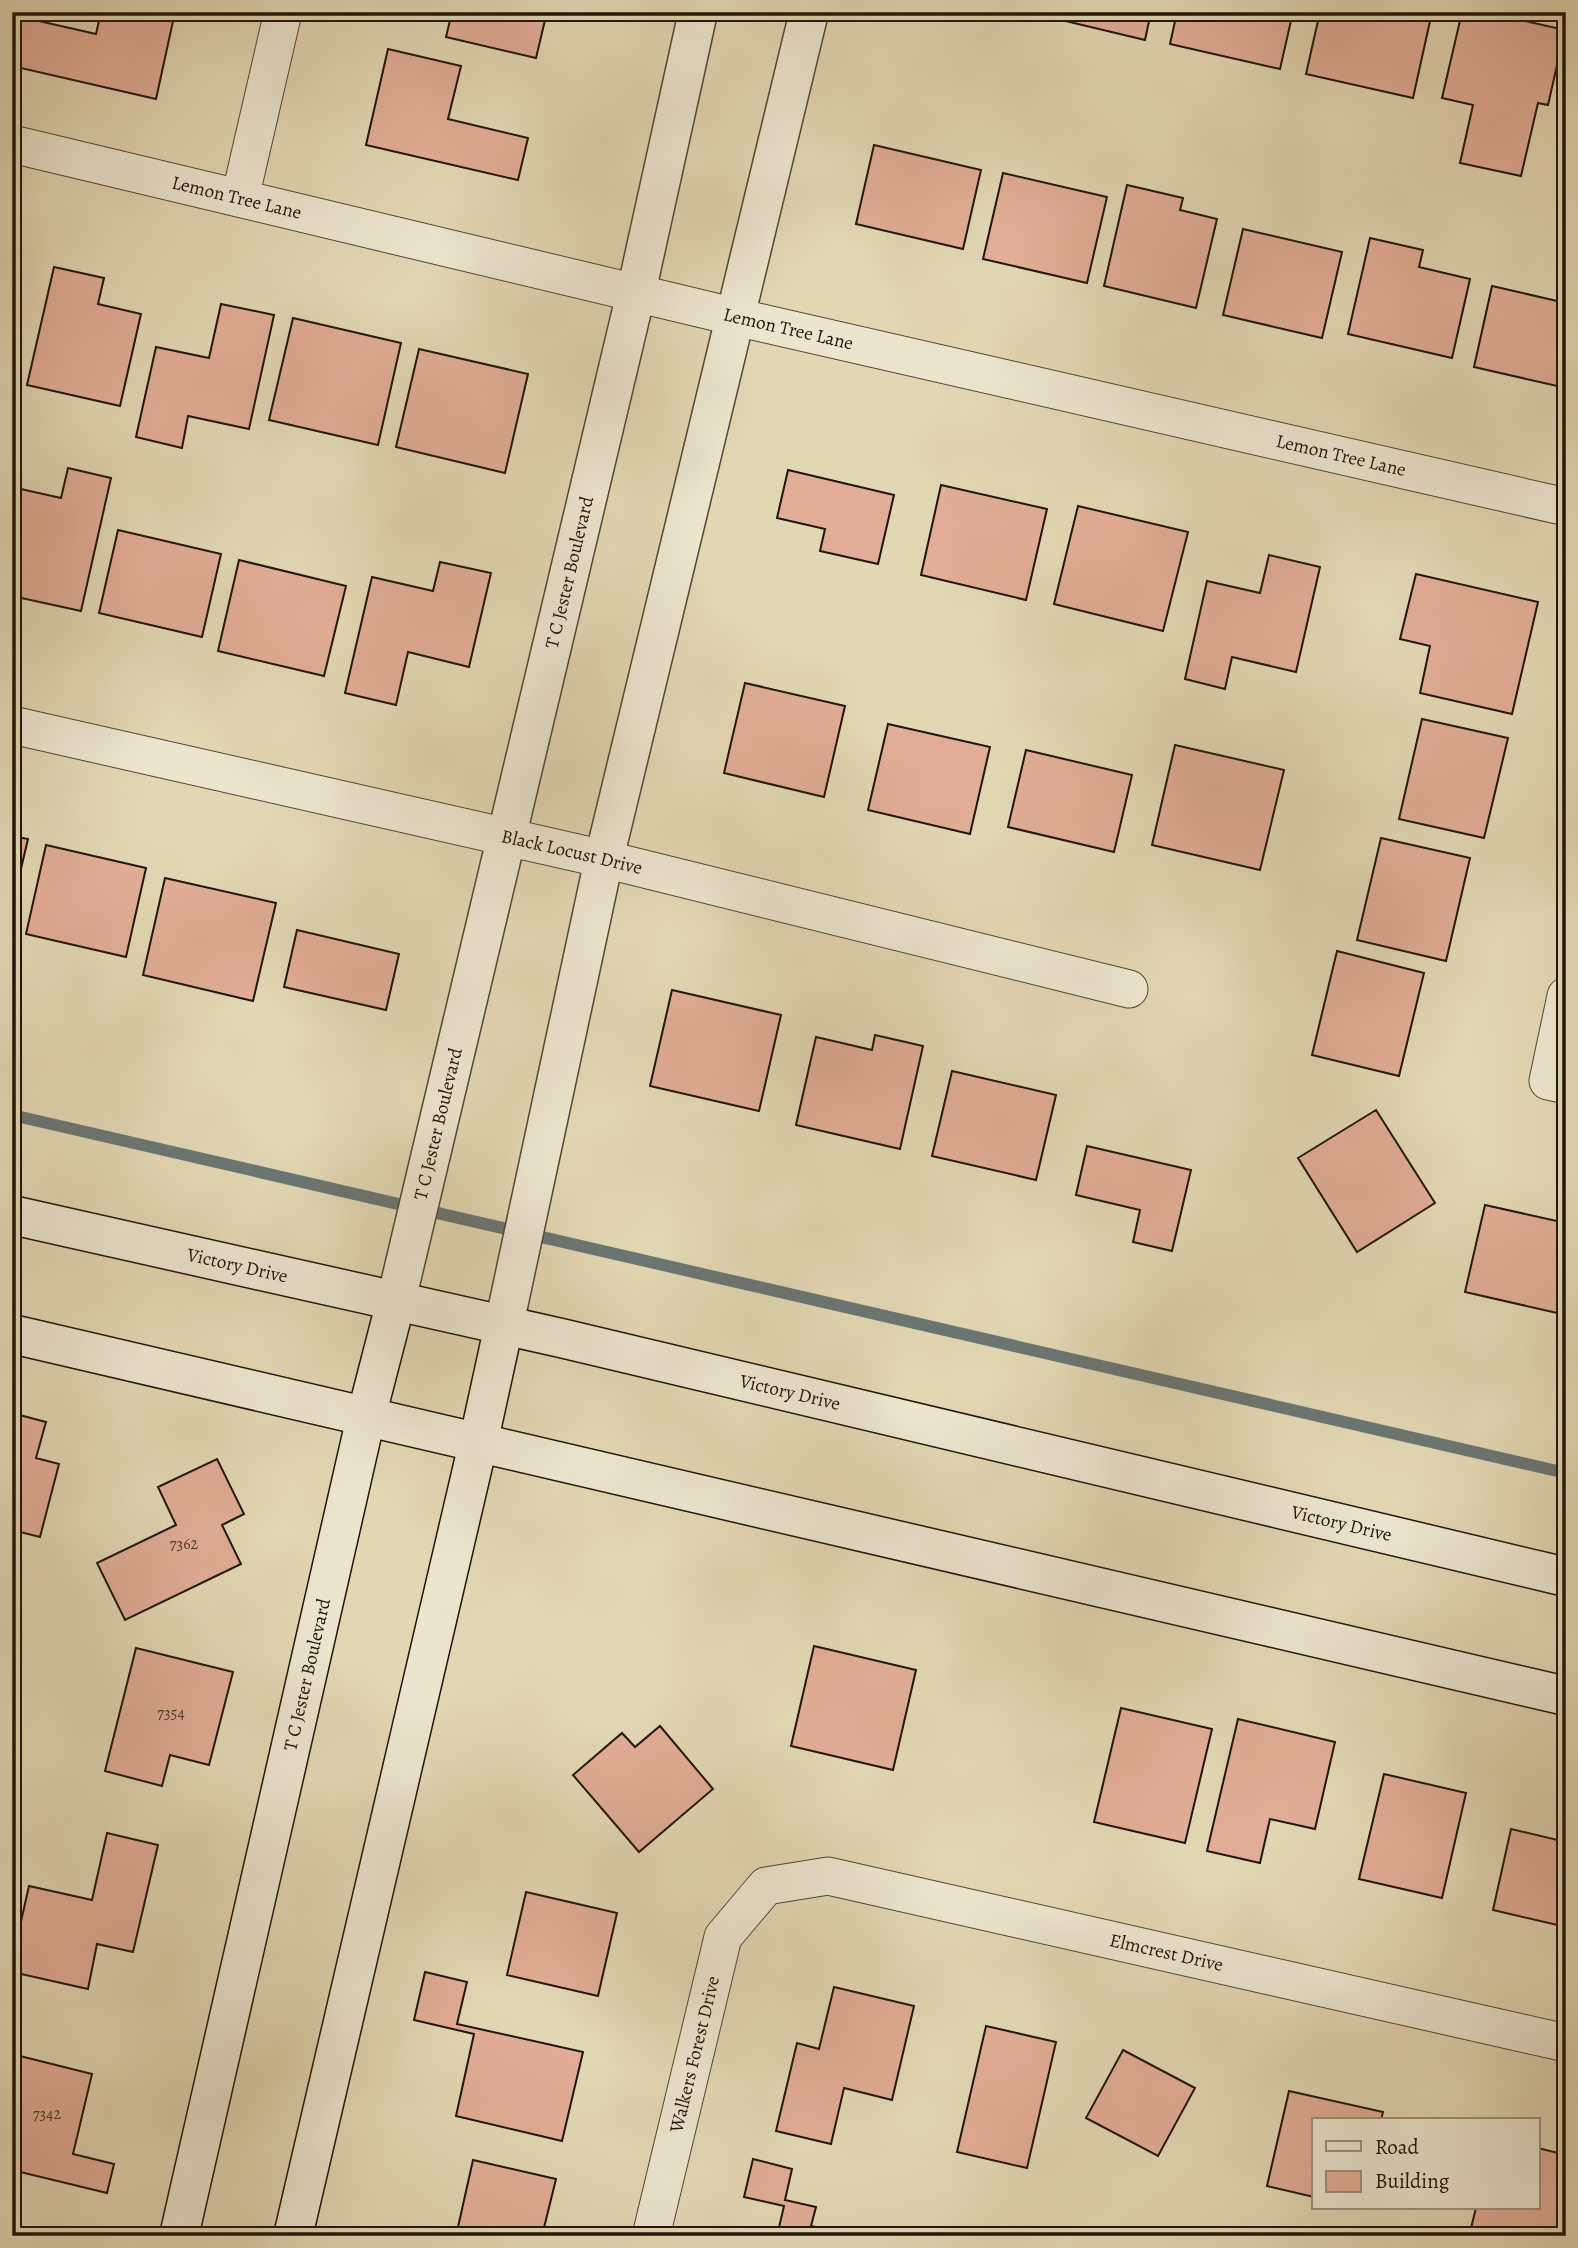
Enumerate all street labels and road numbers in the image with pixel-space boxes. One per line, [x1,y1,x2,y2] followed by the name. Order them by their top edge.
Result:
[169,170,304,226] street label: Lemon Tree Lane
[721,301,856,356] street label: Lemon Tree Lane
[1273,428,1409,483] street label: Lemon Tree Lane
[539,493,600,651] street label: T C Jester Boulevard
[499,823,645,881] street label: Black Locust Drive
[407,1044,469,1203] street label: T C Jester Boulevard
[184,1241,290,1289] street label: Victory Drive
[736,1368,843,1417] street label: Victory Drive
[1288,1499,1394,1548] street label: Victory Drive
[277,1595,337,1753] street label: T C Jester Boulevard
[1107,1927,1226,1978] street label: Elmcrest Drive
[663,1973,726,2136] street label: Walkers Forest Drive

